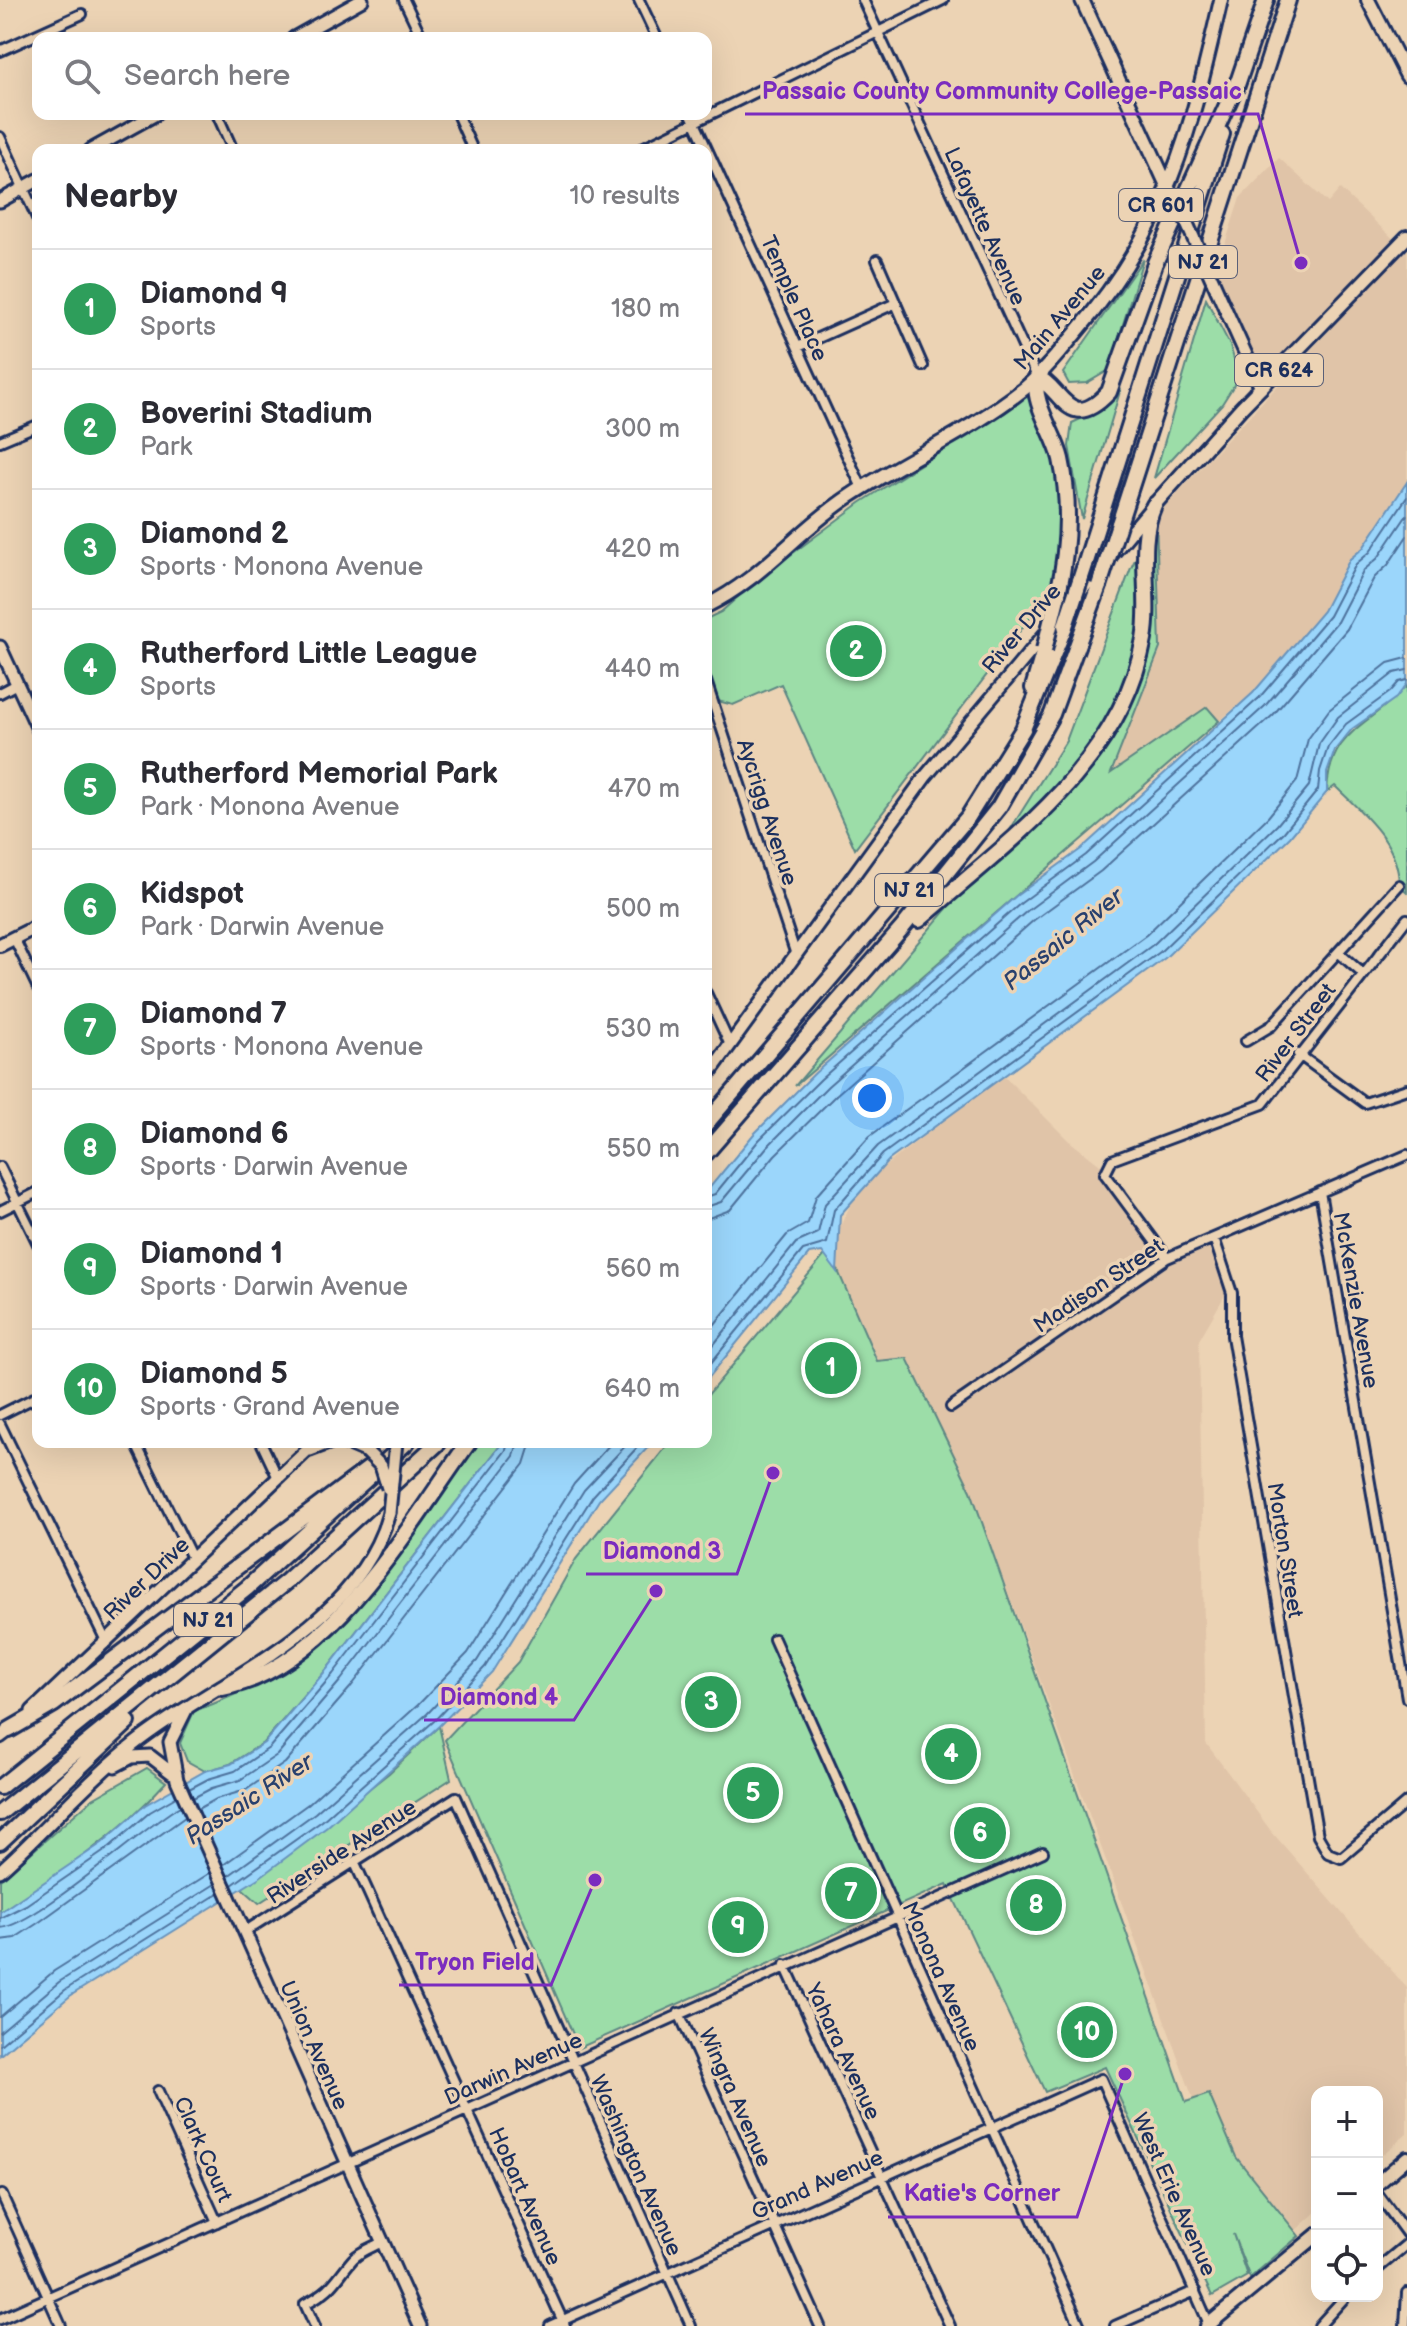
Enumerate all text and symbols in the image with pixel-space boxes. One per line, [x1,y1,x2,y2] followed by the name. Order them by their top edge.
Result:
[32,32,712,120] search box
[60,54,104,98] icon: search
[124,58,290,94] text: Search here
[745,66,1258,114] callout: Passaic County Community College-Passaic
[762,77,1242,106] text: Passaic County Community College-Passaic
[938,143,1032,310] street label: Lafayette Avenue
[64,176,178,217] text: Nearby
[570,181,680,212] text: 10 results
[1119,189,1203,221] road number: CR 601
[754,232,833,366] street label: Temple Place
[1169,246,1237,278] road number: NJ 21
[1008,260,1112,376] street label: Main Avenue
[140,276,288,312] text: Diamond 9
[85,294,95,325] text: 1
[611,294,680,325] text: 180 m
[140,312,216,343] text: Sports
[1235,354,1323,386] road number: CR 624
[140,396,373,432] text: Boverini Stadium
[82,414,98,445] text: 2
[605,414,680,445] text: 300 m
[140,432,192,463] text: Park
[140,516,288,552] text: Diamond 2
[82,534,98,565] text: 3
[605,534,680,565] text: 420 m
[140,552,423,583] text: Sports · Monona Avenue
[977,579,1068,679] street label: River Drive
[830,621,882,681] pin: 2
[140,636,477,672] text: Rutherford Little League
[82,654,98,685] text: 4
[604,654,680,685] text: 440 m
[140,672,216,703] text: Sports
[730,736,803,889] street label: Aycrigg Avenue
[140,756,498,792] text: Rutherford Memorial Park
[82,774,98,805] text: 5
[608,774,680,805] text: 470 m
[140,792,399,823] text: Park · Monona Avenue
[875,874,943,906] road number: NJ 21
[140,876,244,912] text: Kidspot
[997,881,1131,997] water label: Passaic River
[82,894,98,925] text: 6
[606,894,680,925] text: 500 m
[140,912,384,943] text: Park · Darwin Avenue
[1250,978,1342,1088] street label: River Street
[140,996,287,1032] text: Diamond 7
[83,1014,97,1045] text: 7
[605,1014,680,1045] text: 530 m
[140,1032,423,1063] text: Sports · Monona Avenue
[852,1078,892,1118] your location
[140,1116,289,1152] text: Diamond 6
[82,1134,98,1165] text: 8
[606,1134,680,1165] text: 550 m
[140,1152,408,1183] text: Sports · Darwin Avenue
[1327,1210,1384,1391] street label: McKenzie Avenue
[1029,1233,1169,1340] street label: Madison Street
[140,1236,283,1272] text: Diamond 1
[82,1254,98,1285] text: 9
[605,1254,680,1285] text: 560 m
[140,1272,408,1303] text: Sports · Darwin Avenue
[805,1338,857,1398] pin: 1
[140,1356,288,1392] text: Diamond 5
[76,1374,104,1405] text: 10
[604,1374,680,1405] text: 640 m
[140,1392,400,1423] text: Sports · Grand Avenue
[1261,1481,1309,1620] street label: Morton Street
[586,1526,737,1574] callout: Diamond 3
[98,1532,196,1627] street label: River Drive
[603,1537,721,1566] text: Diamond 3
[174,1604,242,1636] road number: NJ 21
[424,1672,574,1720] callout: Diamond 4
[685,1672,737,1732] pin: 3
[440,1683,558,1712] text: Diamond 4
[925,1724,977,1784] pin: 4
[180,1746,320,1851] water label: Passaic River
[727,1763,779,1823] pin: 5
[262,1794,422,1911] street label: Riverside Avenue
[954,1803,1006,1863] pin: 6
[825,1863,877,1923] pin: 7
[1010,1875,1062,1935] pin: 8
[712,1897,764,1957] pin: 9
[896,1898,986,2056] street label: Monona Avenue
[399,1937,551,1985] callout: Tryon Field
[415,1948,535,1977] text: Tryon Field
[273,1977,354,2114] street label: Union Avenue
[799,1978,886,2124] street label: Yahara Avenue
[1061,2002,1113,2062] pin: 10
[692,2024,777,2171] street label: Wingra Avenue
[440,2027,587,2112] street label: Darwin Avenue
[584,2071,688,2260] street label: Washington Avenue
[1311,2086,1383,2302] map controls
[1311,2086,1383,2158] button: +
[167,2093,238,2207] street label: Clark Court
[1126,2109,1222,2280] street label: West Erie Avenue
[482,2123,567,2270] street label: Hobart Avenue
[748,2144,888,2226] street label: Grand Avenue
[1311,2158,1383,2230] button: −
[888,2169,1077,2217] callout: Katie's Corner
[904,2179,1061,2208] text: Katie's Corner
[1311,2230,1383,2302] button: locate

